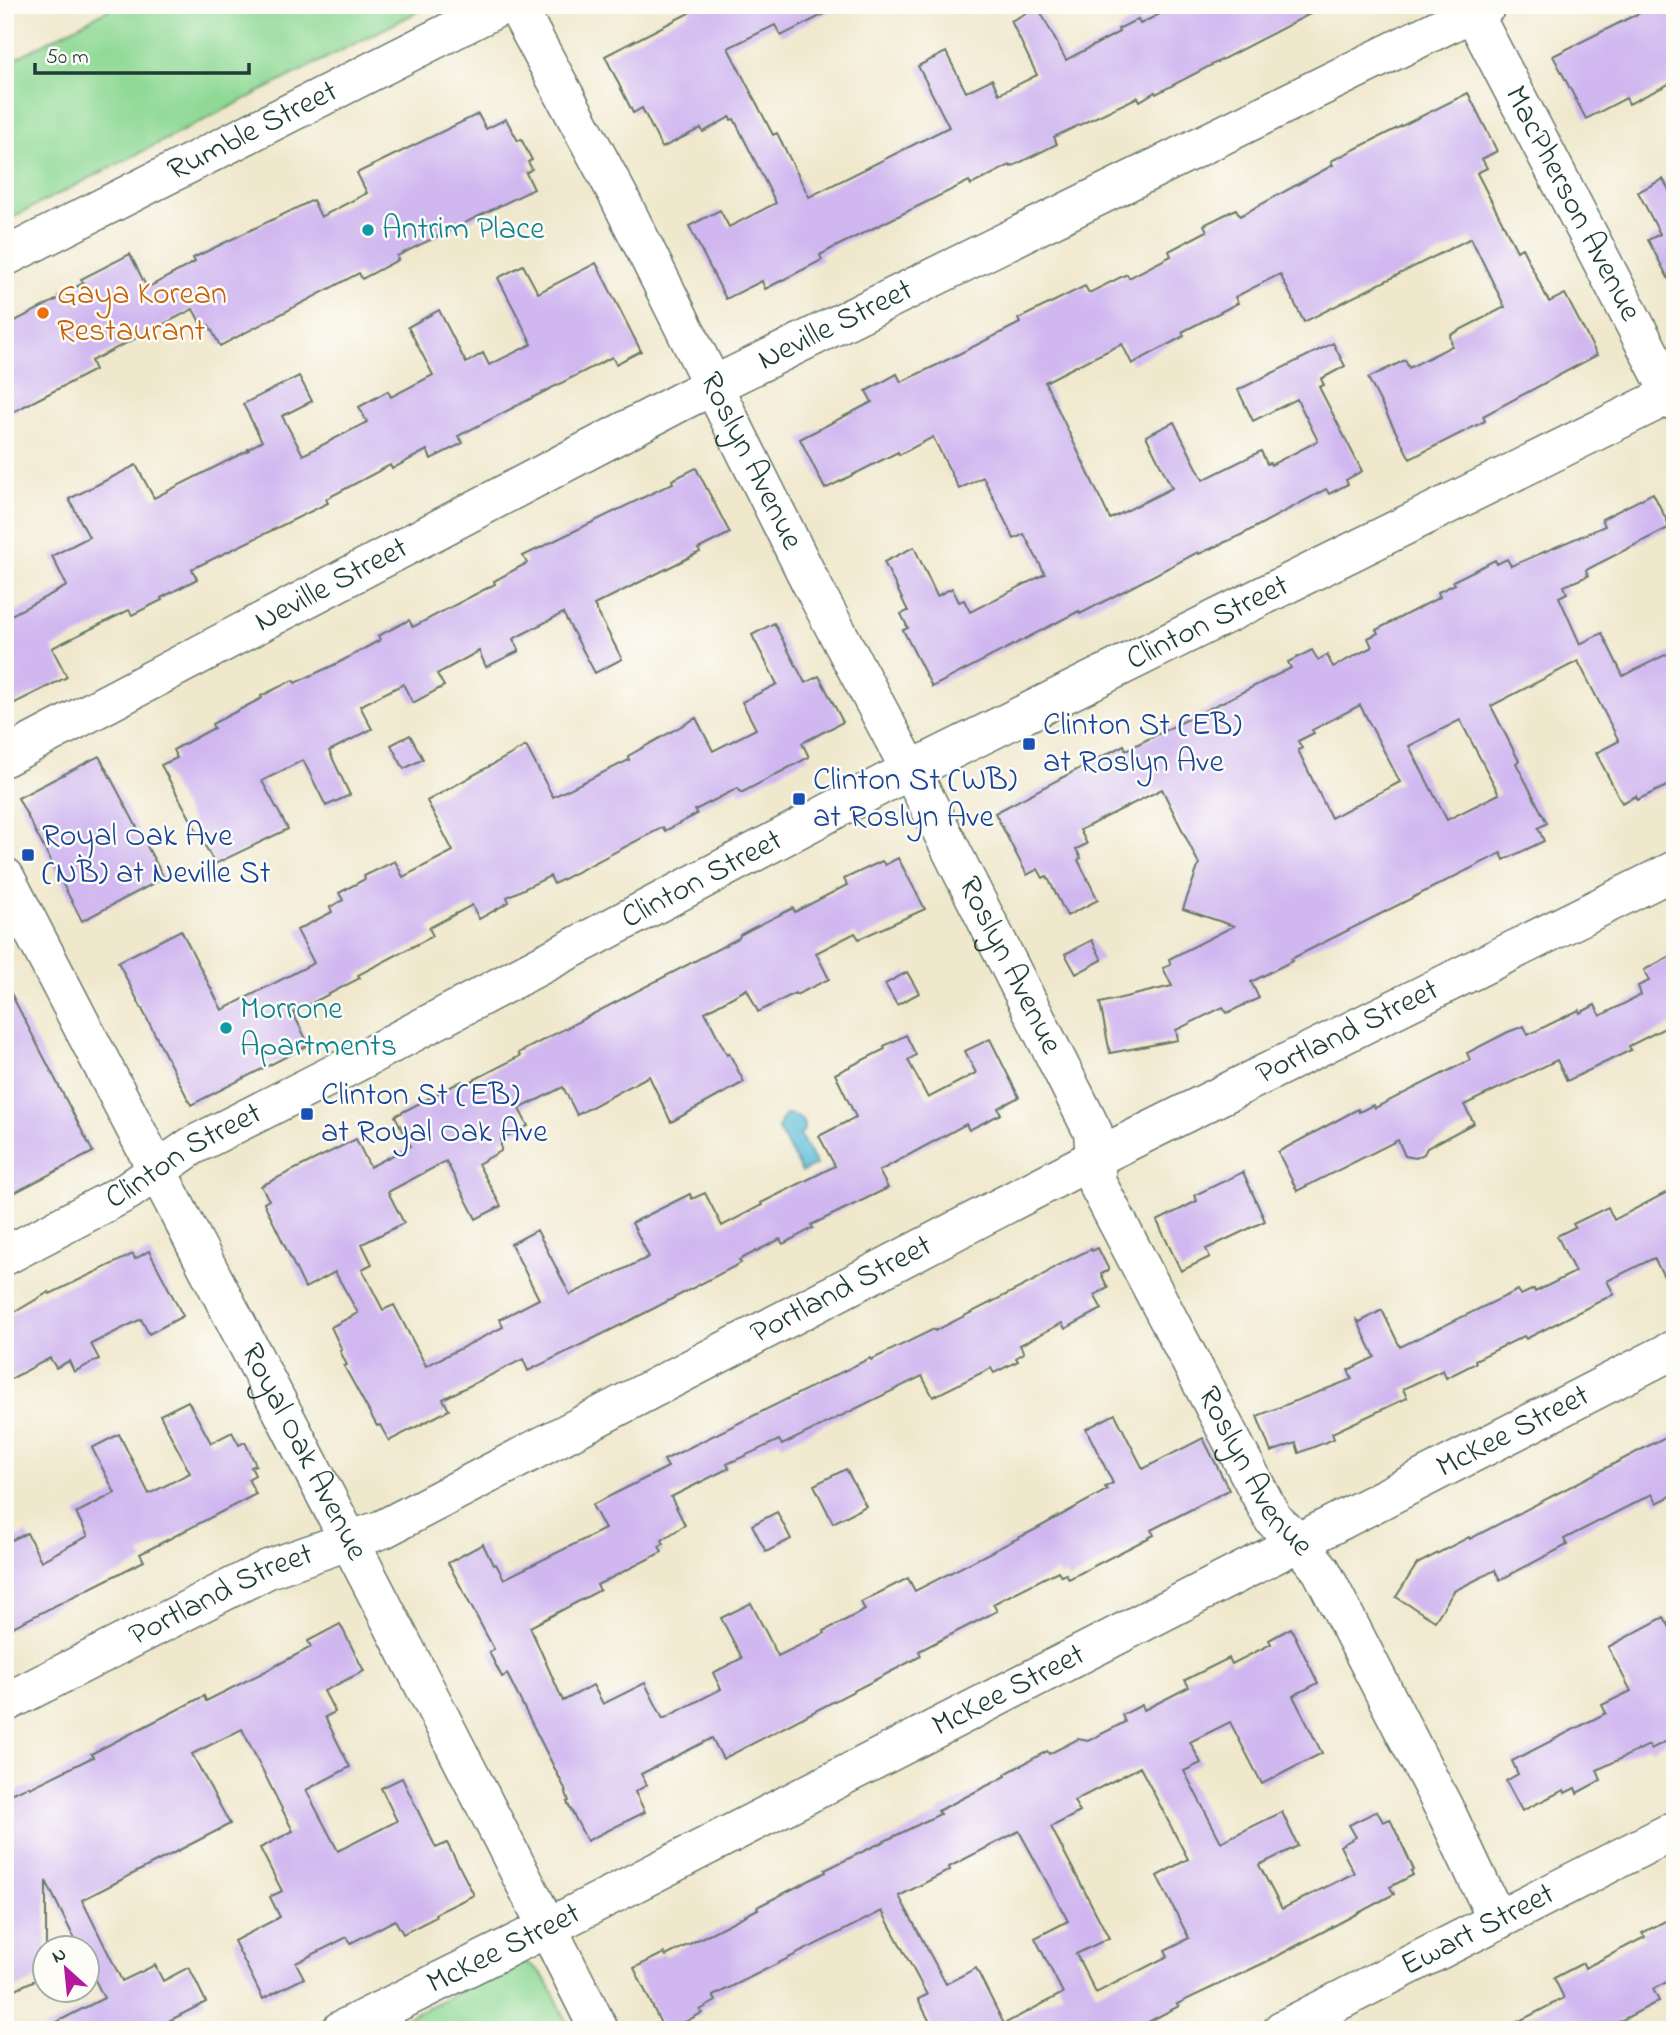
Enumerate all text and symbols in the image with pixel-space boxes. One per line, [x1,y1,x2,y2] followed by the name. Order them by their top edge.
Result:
[35,32,248,76] scale bar
[46,43,89,73] text: 50 m
[160,69,346,194] street label: Rumble Street
[1492,78,1653,330] street label: MacPherson Avenue
[382,207,545,254] place label: Antrim Place
[360,222,376,238] marker: Antrim Place
[750,267,921,384] street label: Neville Street
[57,272,227,356] place label: Gaya Korean Restaurant
[35,305,51,321] marker: Gaya Korean Restaurant
[686,364,815,559] street label: Roslyn Avenue
[246,525,417,645] street label: Neville Street
[1118,563,1298,683] street label: Clinton Street
[1043,703,1242,787] place label: Clinton St (EB) at Roslyn Ave
[1021,736,1037,752] marker: Clinton St (EB) at Roslyn Ave
[813,758,1017,842] place label: Clinton St (WB) at Roslyn Ave
[791,791,807,807] marker: Clinton St (WB) at Roslyn Ave
[42,814,271,898] place label: Royal Oak Ave (NB) at Neville St
[613,818,791,942] street label: Clinton Street
[20,847,36,863] marker: Royal Oak Ave (NB) at Neville St
[945,869,1074,1063] street label: Roslyn Avenue
[1248,967,1448,1098] street label: Portland Street
[240,987,397,1071] place label: Morrone Apartments
[218,1020,234,1036] marker: Morrone Apartments
[321,1073,548,1157] place label: Clinton St (EB) at Royal Oak Ave
[97,1091,270,1222] street label: Clinton Street
[299,1106,315,1122] marker: Clinton St (EB) at Royal Oak Ave
[742,1223,941,1357] street label: Portland Street
[228,1335,380,1570] street label: Royal Oak Avenue
[1428,1373,1598,1491] street label: McKee Street
[1184,1378,1325,1568] street label: Roslyn Avenue
[121,1531,320,1659] street label: Portland Street
[924,1632,1094,1750] street label: McKee Street
[1393,1871,1563,1989] street label: Ewart Street
[419,1891,589,2007] street label: McKee Street
[32,1934,102,2004] north arrow
[48,1941,71,1971] text: N

